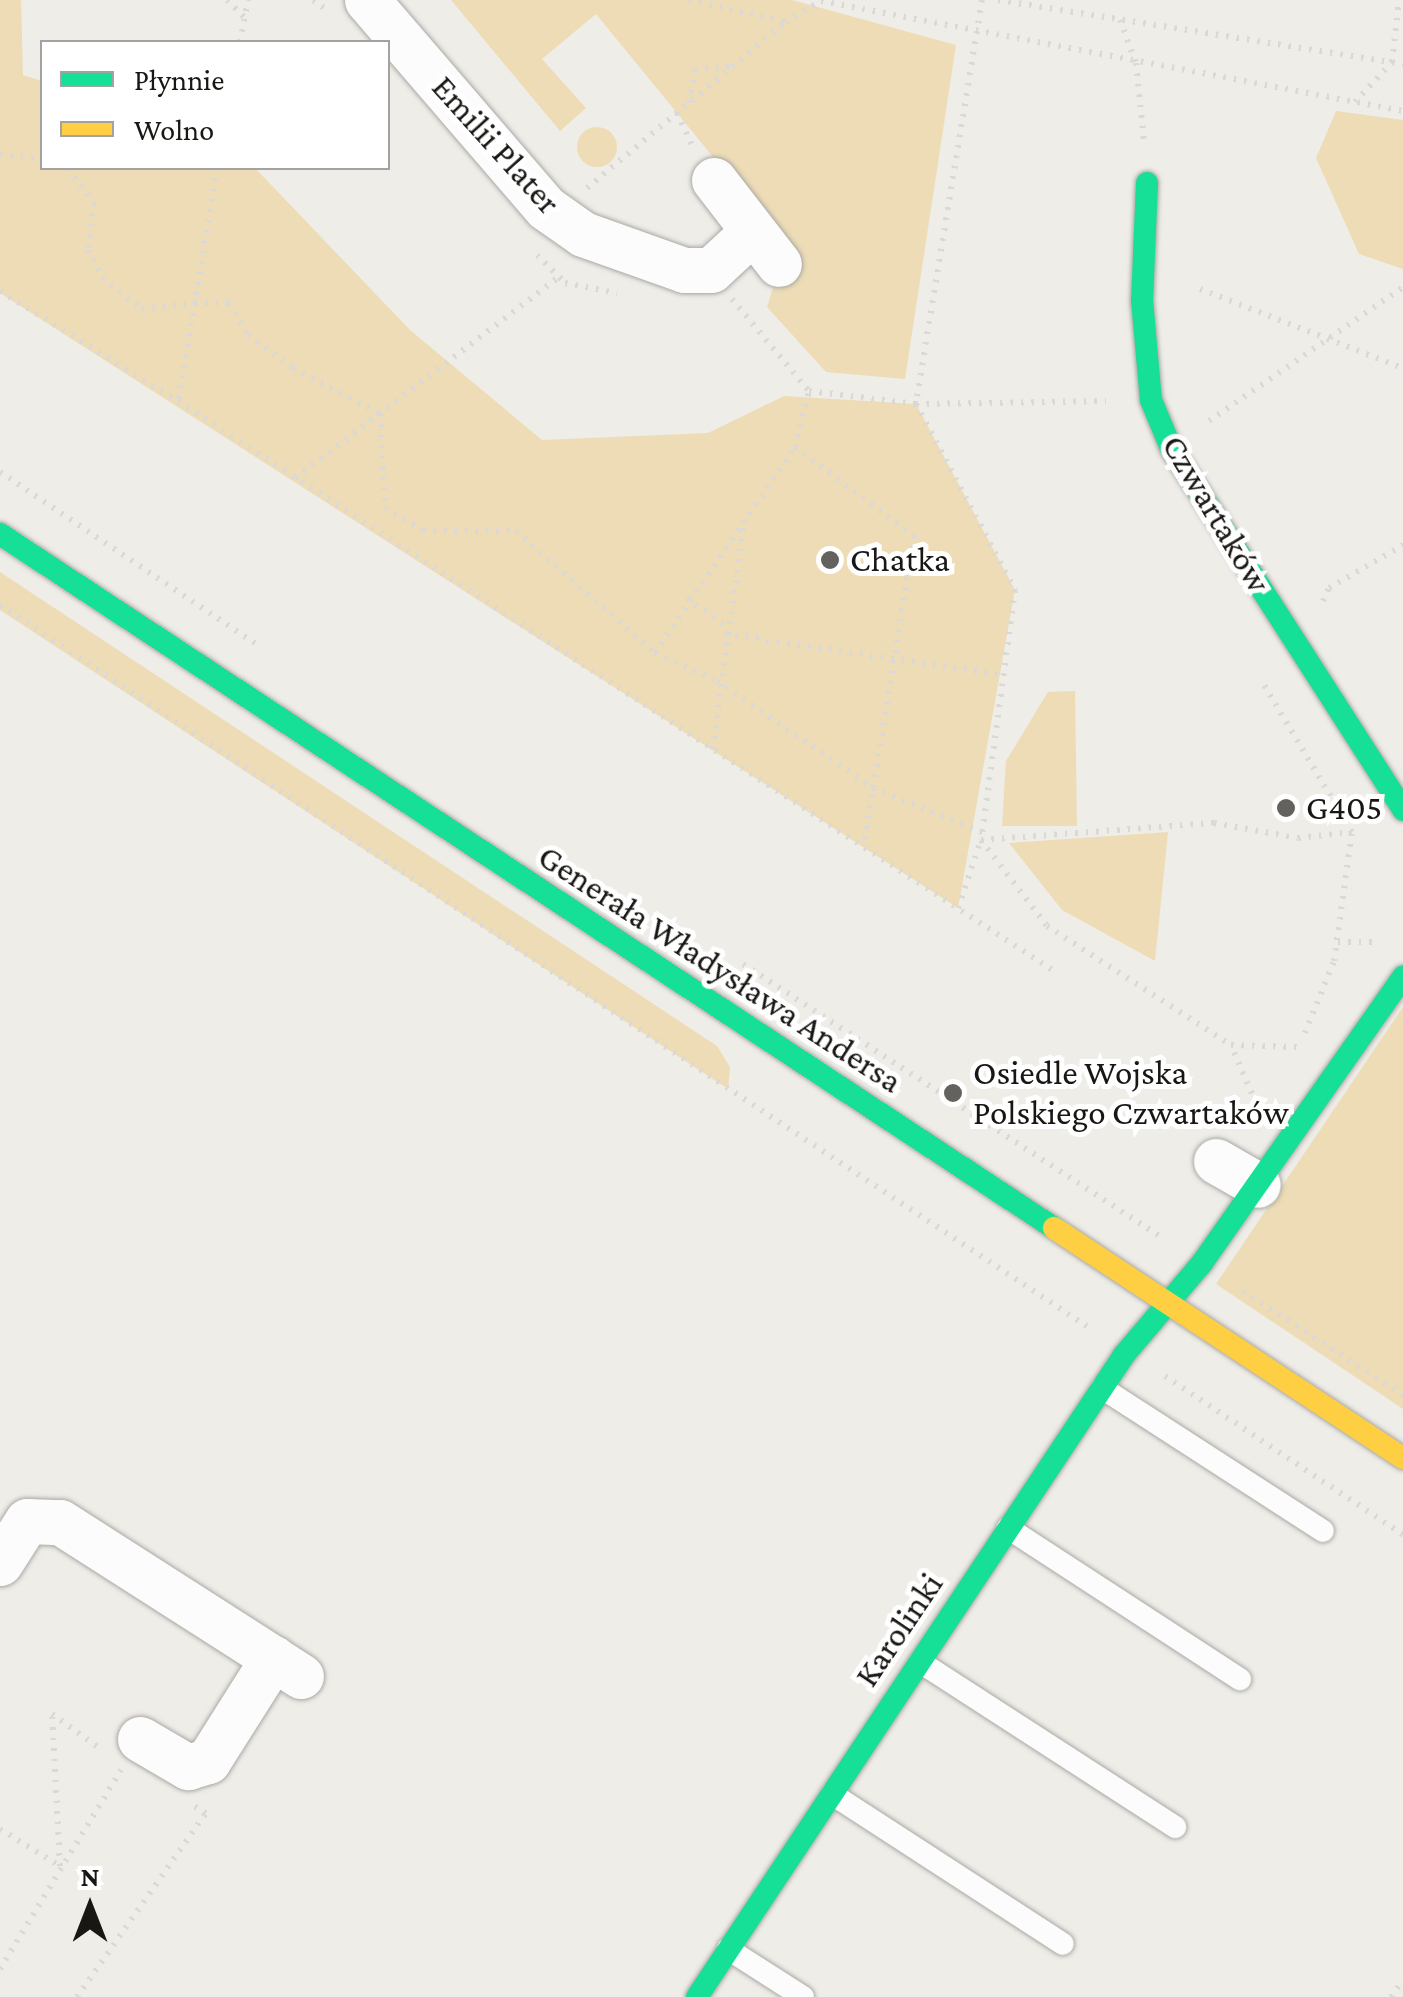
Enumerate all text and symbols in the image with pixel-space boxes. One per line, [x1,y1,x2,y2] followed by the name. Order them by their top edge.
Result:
[40,40,390,170] legend
[134,63,224,96] text: Płynnie
[423,67,569,223] street label: Emilii Plater
[134,113,214,146] text: Wolno
[1153,428,1279,600] street label: Czwartaków
[850,539,950,581] place label: Chatka
[819,549,841,571] marker: Chatka
[1306,787,1382,829] place label: G405
[1275,797,1297,819] marker: G405
[530,836,910,1102] street label: Generała Władysława Andersa
[973,1052,1289,1134] place label: Osiedle Wojska Polskiego Czwartaków
[942,1082,964,1104] marker: Osiedle Wojska Polskiego Czwartaków
[846,1565,952,1695] street label: Karolinki
[40,1857,140,1957] north arrow
[80,1861,100,1892] text: N

